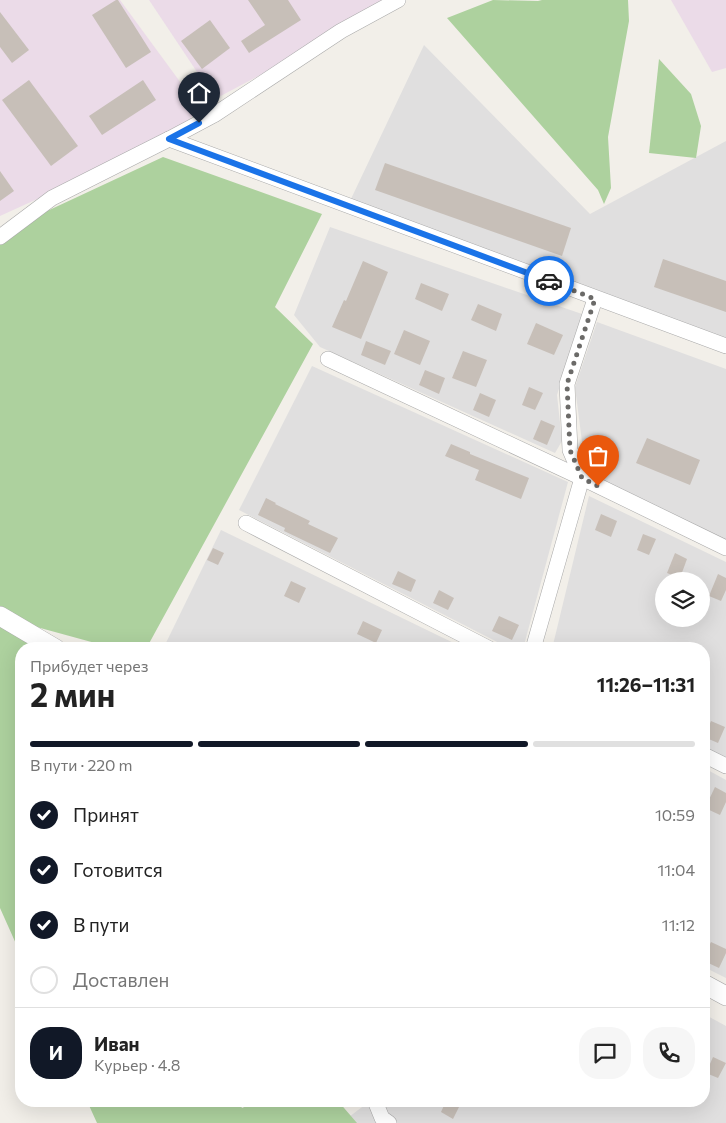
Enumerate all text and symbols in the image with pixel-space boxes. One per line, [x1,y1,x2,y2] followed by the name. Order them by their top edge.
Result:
[178,72,220,123] pin
[185,79,213,107] icon: home
[524,256,574,306] courier
[535,267,563,295] icon: car
[577,435,619,486] pin
[584,442,612,470] icon: bag
[655,572,710,627] map controls
[655,572,710,627] button: layers
[30,656,149,675] text: Прибудет через
[597,673,695,696] text: 11:26–11:31
[30,674,115,714] text: 2 мин
[30,755,133,774] text: В пути · 220 m
[30,801,58,829] icon: check
[73,803,139,826] text: Принят
[655,805,695,824] text: 10:59
[30,856,58,884] icon: check
[73,858,163,881] text: Готовится
[658,860,695,879] text: 11:04
[30,911,58,939] icon: check
[73,913,129,936] text: В пути
[662,915,695,934] text: 11:12
[73,968,169,991] text: Доставлен
[579,1027,631,1079] button: chat
[643,1027,695,1079] button: phone
[94,1032,140,1055] text: Иван
[49,1041,63,1064] text: И
[94,1055,180,1074] text: Курьер · 4.8

